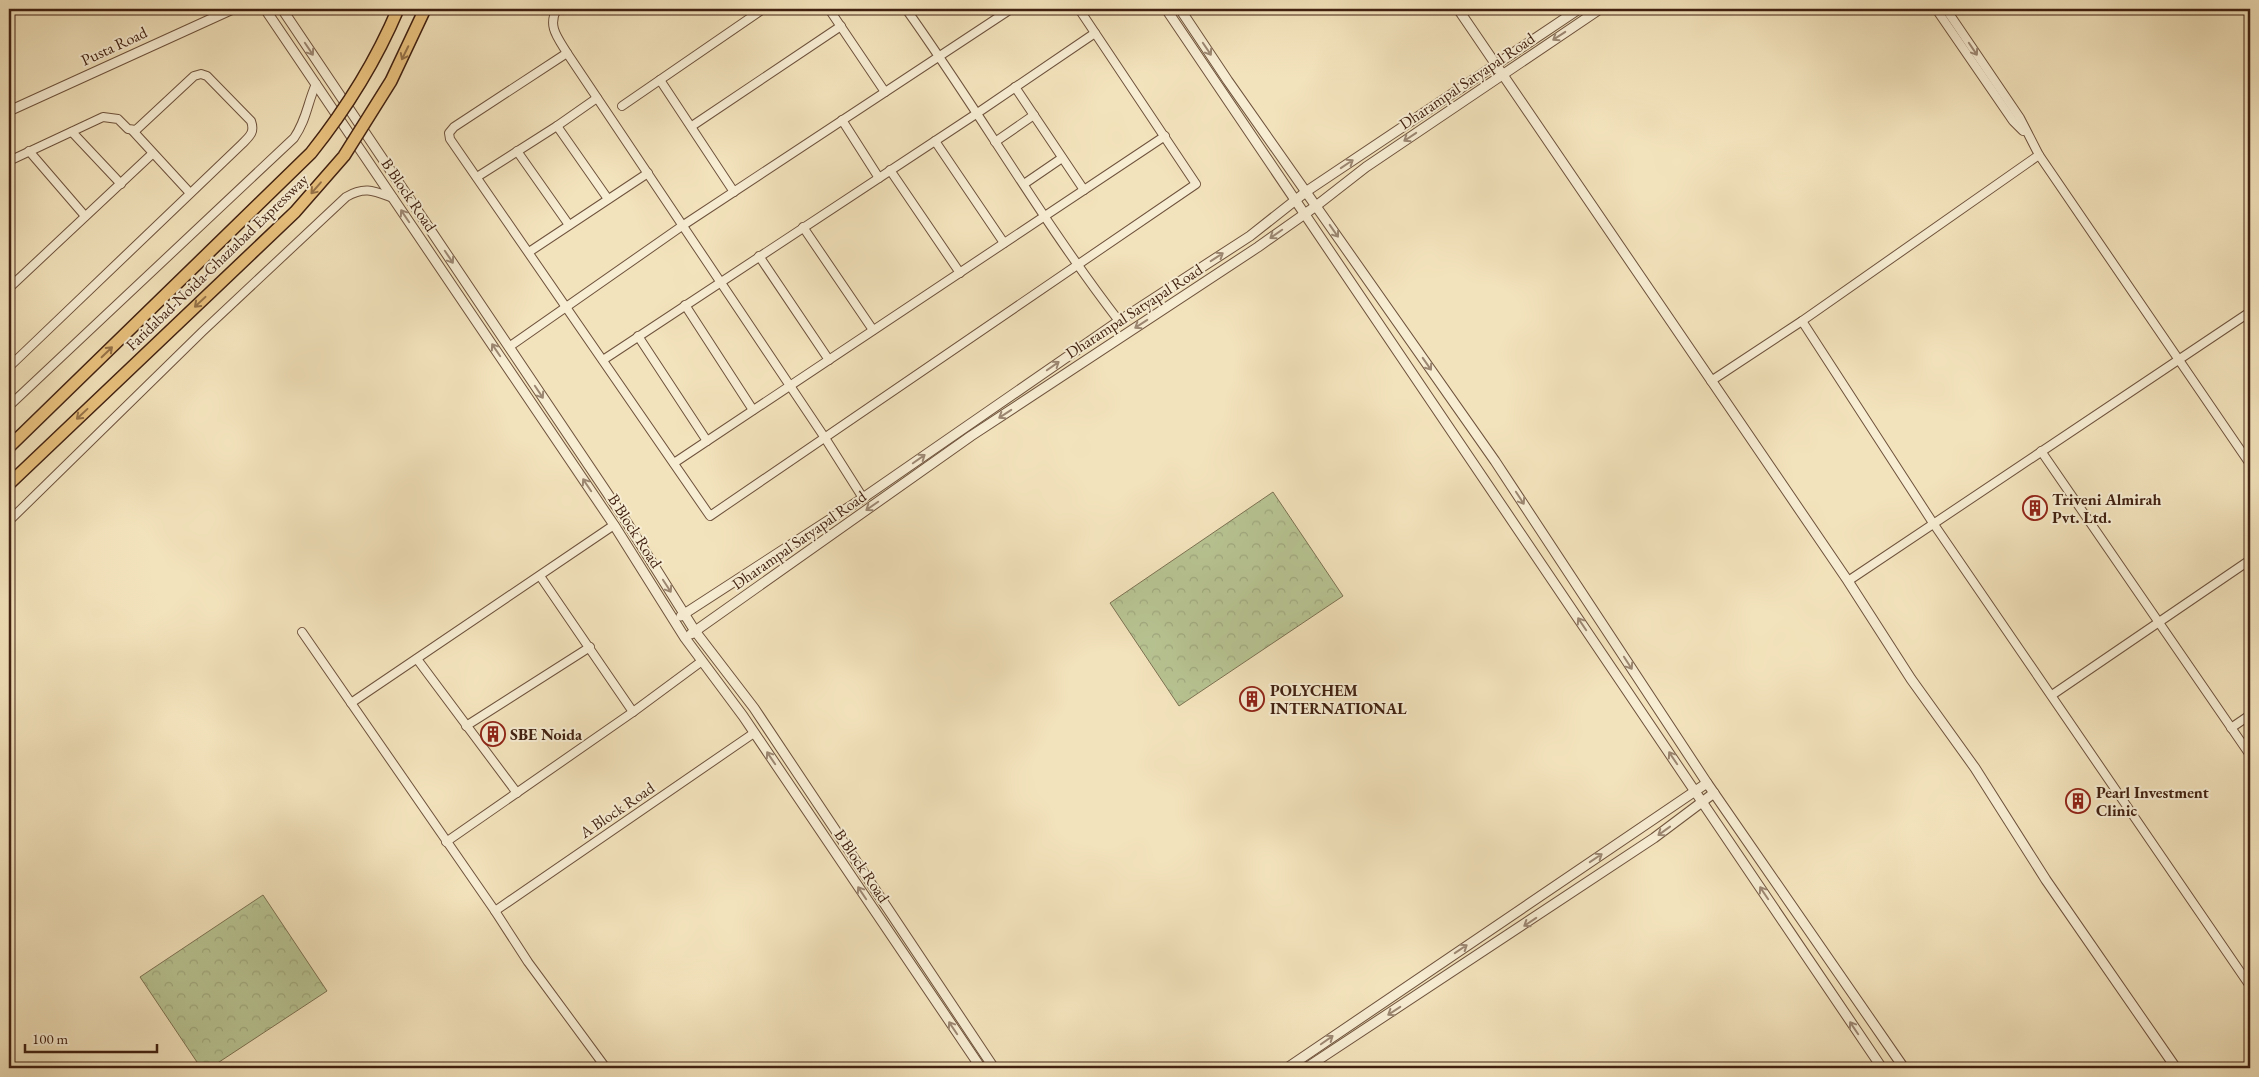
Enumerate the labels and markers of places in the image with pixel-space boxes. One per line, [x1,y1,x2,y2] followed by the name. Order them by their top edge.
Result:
[2052,489,2162,528] place label: Triveni Almirah Pvt. Ltd.
[2022,495,2048,521] building icon: Triveni Almirah Pvt. Ltd.
[1270,680,1407,719] place label: POLYCHEM INTERNATIONAL
[1239,686,1265,712] building icon: POLYCHEM INTERNATIONAL
[480,721,506,747] building icon: SBE Noida
[510,724,583,745] place label: SBE Noida
[2096,782,2209,821] place label: Pearl Investment Clinic
[2065,788,2091,814] building icon: Pearl Investment Clinic

